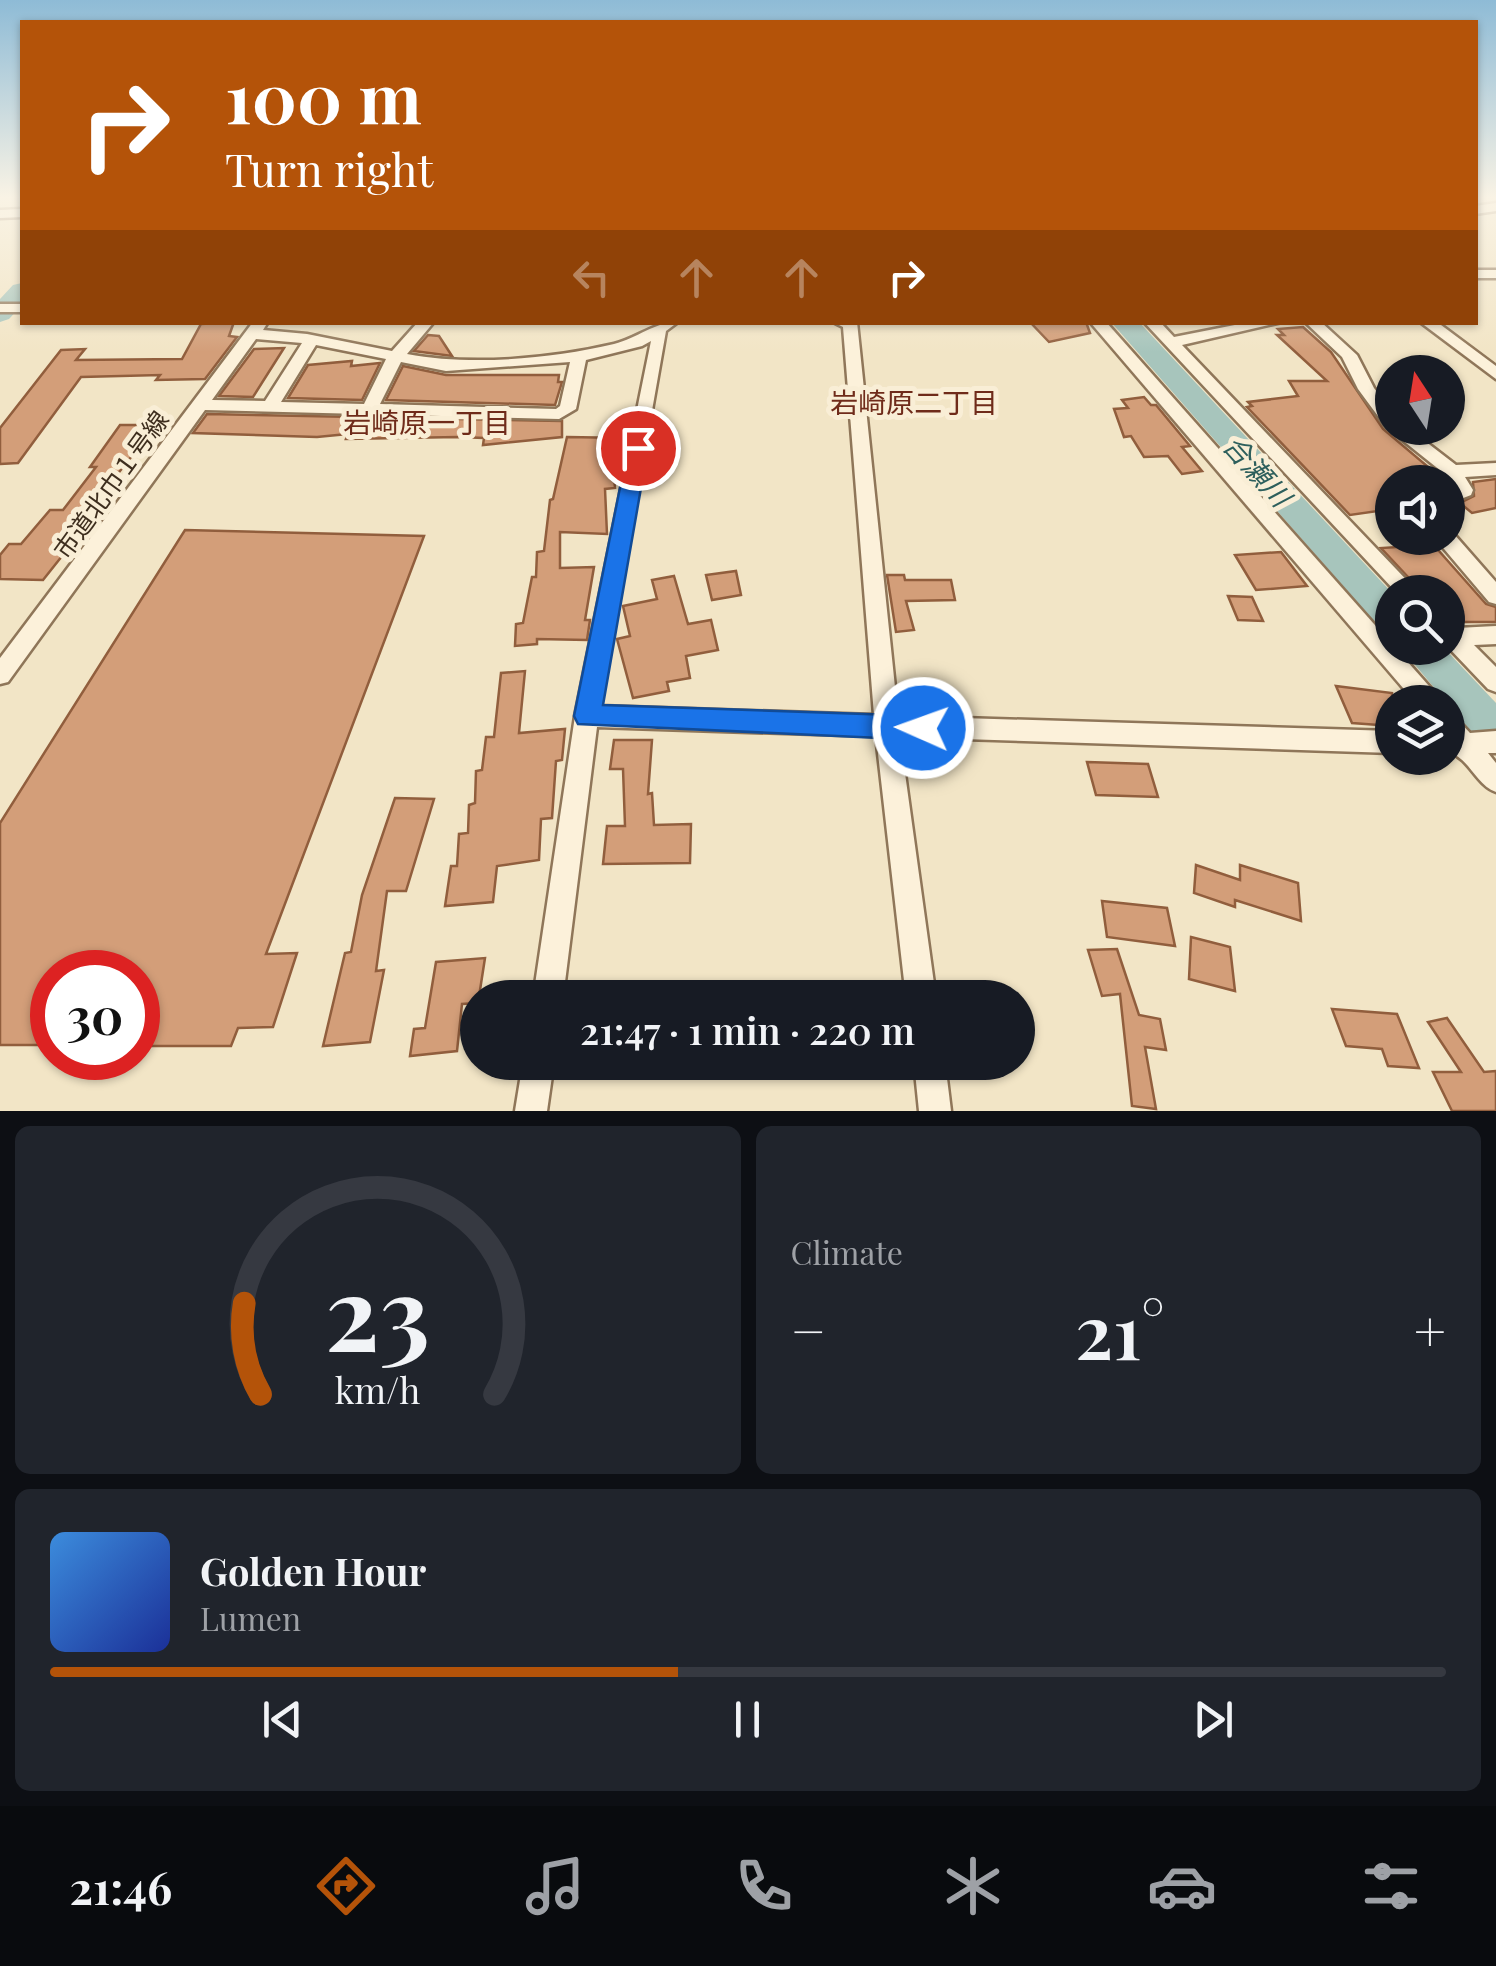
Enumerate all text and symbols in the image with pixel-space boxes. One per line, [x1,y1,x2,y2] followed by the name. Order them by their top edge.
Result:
[225,48,422,142] text: 100 m
[60,60,190,190] icon: right
[225,138,433,198] text: Turn right
[564,250,619,305] icon: left
[669,250,724,305] icon: ahead
[774,250,829,305] icon: ahead
[879,250,934,305] icon: right
[1375,355,1465,445] north arrow
[1375,355,1465,775] map controls
[830,383,998,420] district label: 岩崎原二丁目
[343,403,511,440] district label: 岩崎原一丁目
[45,404,175,564] street label: 市道北巾１号線
[596,406,681,491] pin
[611,421,666,476] icon: arrive
[1216,426,1302,516] water label: 合瀬川
[1375,465,1465,555] button: sound
[1375,575,1465,665] button: search
[871,676,975,780] position arrow
[1375,685,1465,775] button: layers
[30,950,160,1080] speed limit sign: 30
[580,1004,915,1055] text: 21:47 · 1 min · 220 m
[791,1230,903,1273] text: Climate
[325,1239,430,1378] text: 23
[1075,1279,1165,1379] text: 21°
[791,1292,826,1366] text: −
[1414,1292,1446,1366] text: +
[335,1365,421,1413] text: km/h
[200,1545,426,1596] text: Golden Hour
[200,1596,301,1639] text: Lumen
[255,1692,310,1747] icon: previous
[720,1692,775,1747] icon: pause
[1186,1692,1241,1747] icon: next
[311,1851,381,1921] icon: directions
[520,1851,590,1921] icon: music
[729,1851,799,1921] icon: phone
[938,1851,1008,1921] icon: climate
[1147,1851,1217,1921] icon: car
[1356,1851,1426,1921] icon: filters
[70,1856,172,1916] text: 21:46

